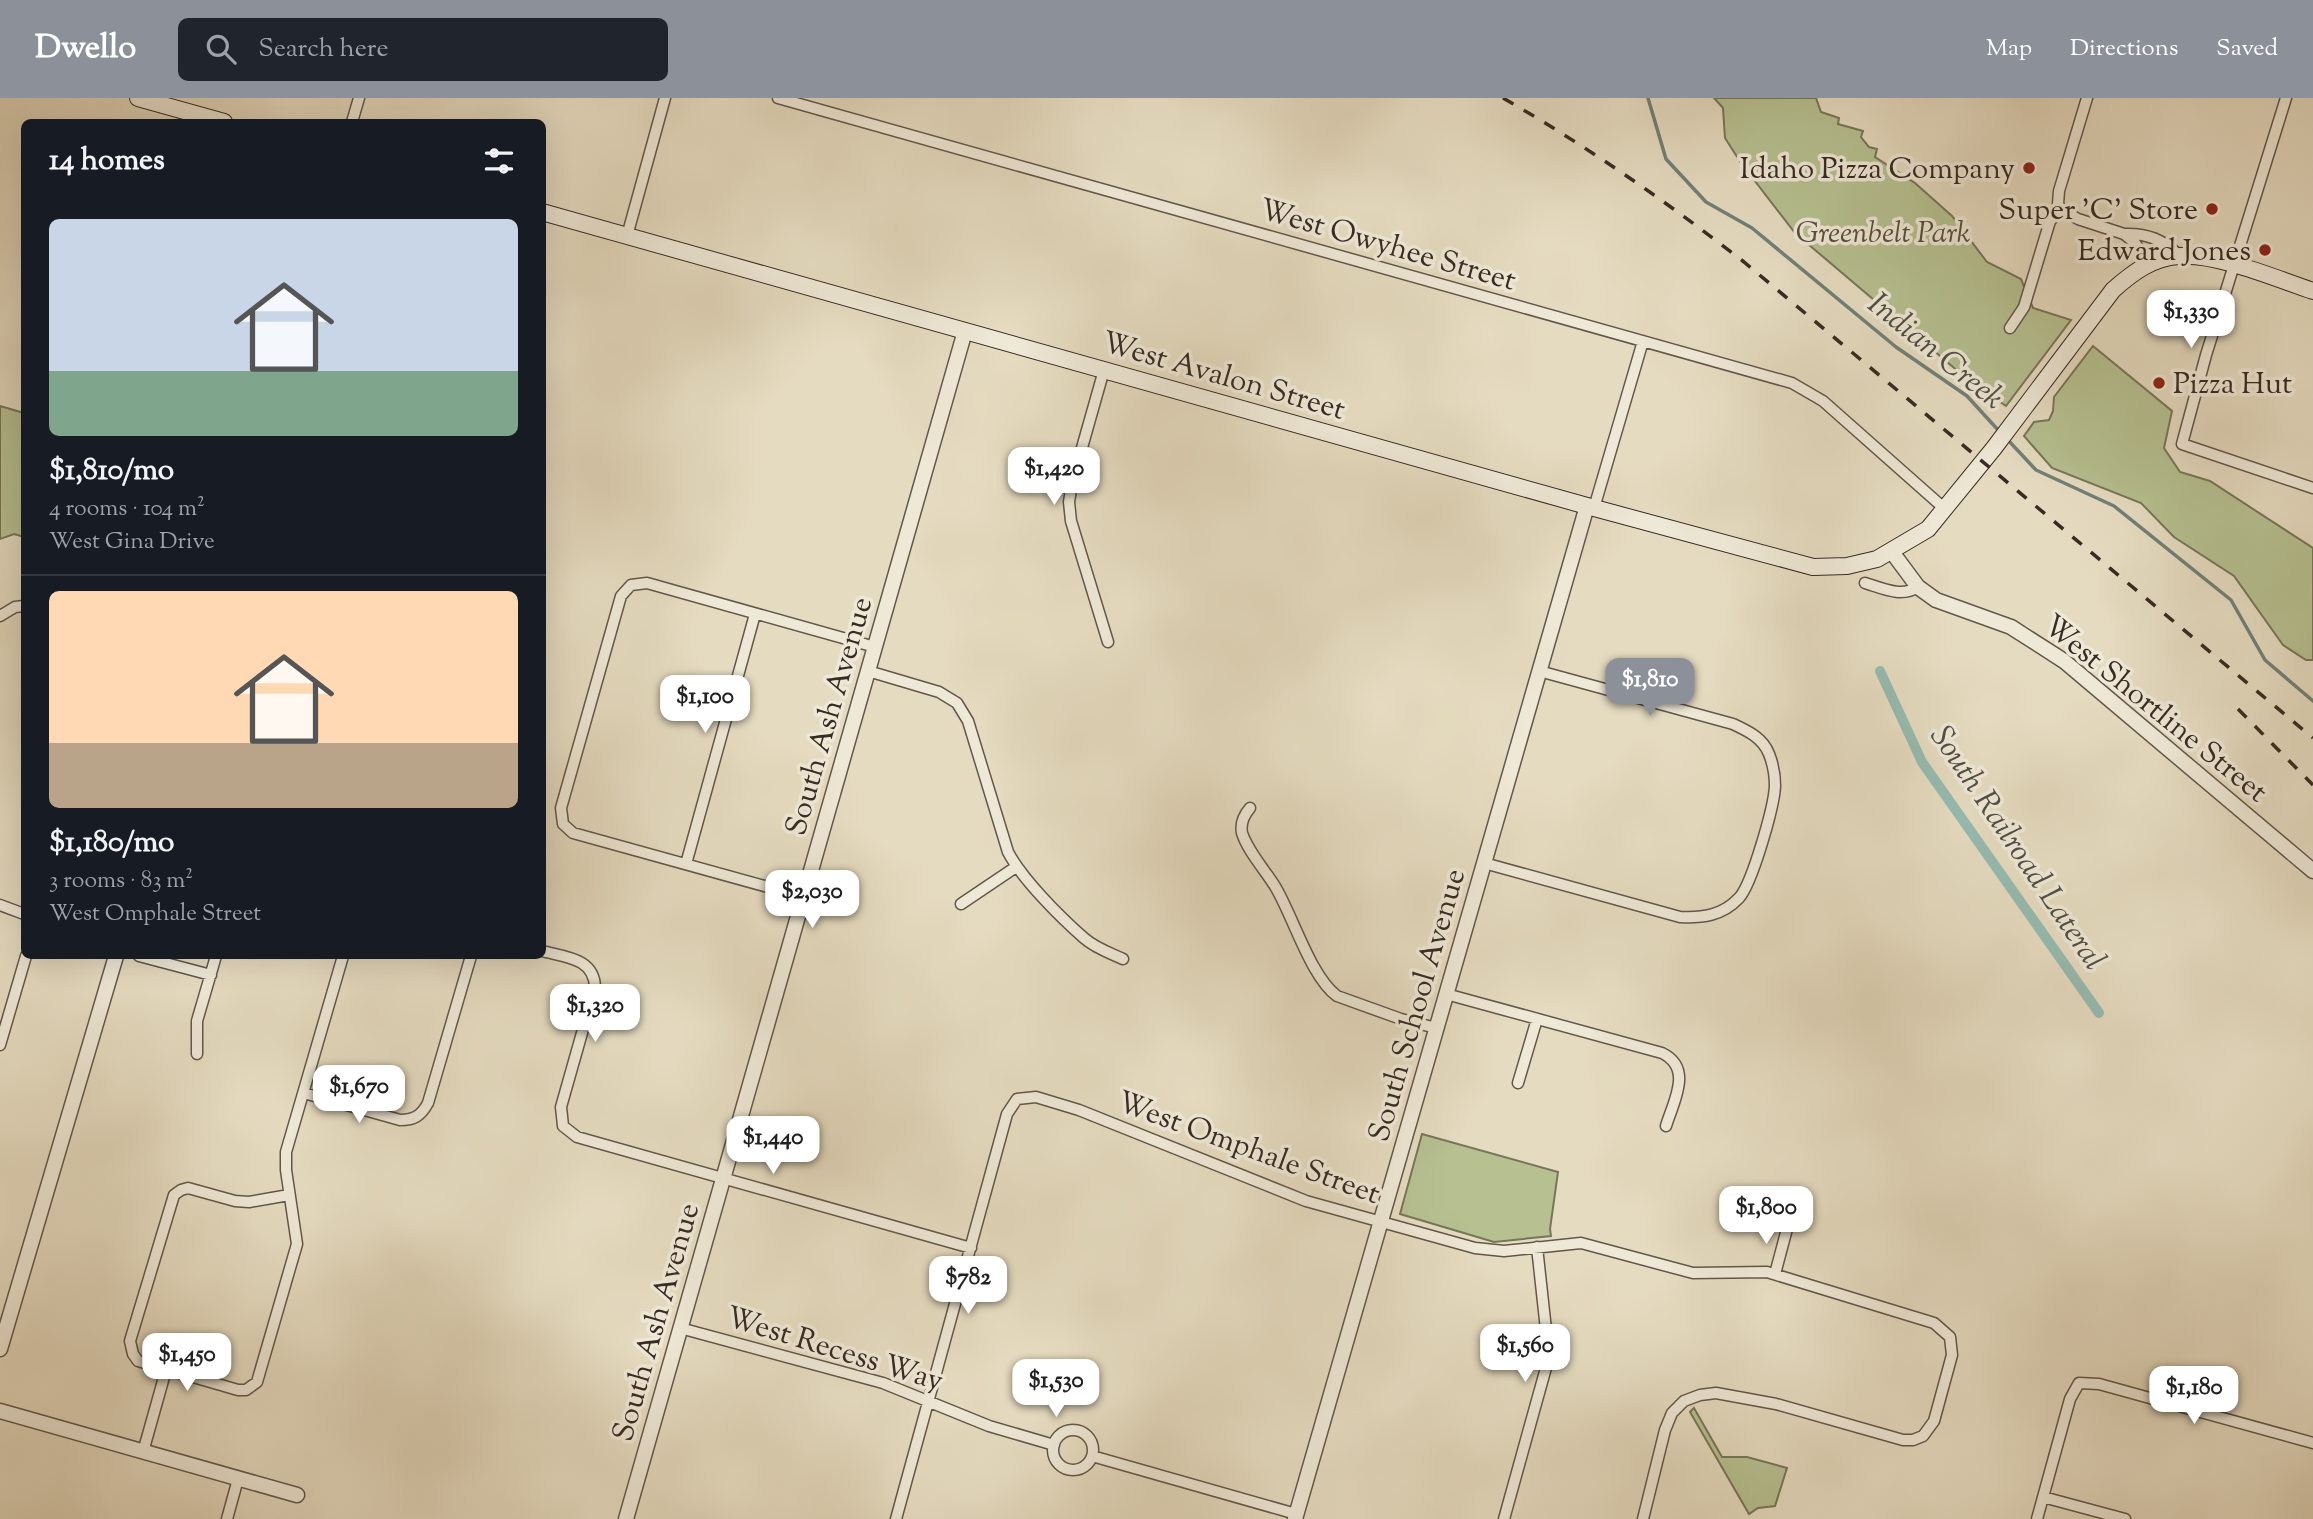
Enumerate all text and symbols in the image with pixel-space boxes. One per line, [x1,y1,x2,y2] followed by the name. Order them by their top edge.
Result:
[178,18,668,81] search box
[35,25,136,73] text: Dwello
[202,30,240,68] icon: search
[258,31,389,68] text: Search here
[1986,32,2032,66] text: Map
[2070,32,2178,66] text: Directions
[2216,32,2278,66] text: Saved
[49,140,165,183] text: 14 homes
[480,142,518,180] icon: filters
[1740,149,2015,192] place label: Idaho Pizza Company
[2021,160,2037,176] marker: Idaho Pizza Company
[1254,189,1520,304] street label: West Owyhee Street
[1998,190,2198,233] place label: Super 'C' Store
[2204,201,2220,217] marker: Super 'C' Store
[1796,213,1970,256] park label: Greenbelt Park
[2077,231,2251,274] place label: Edward Jones
[2257,242,2273,258] marker: Edward Jones
[221,264,347,390] icon: home
[1857,283,2013,422] water label: Indian Creek
[2134,290,2248,350] pin: $1,330
[2163,296,2219,329] text: $1,330
[1097,322,1350,433] street label: West Avalon Street
[2173,364,2292,407] place label: Pizza Hut
[2151,375,2167,391] marker: Pizza Hut
[997,448,1111,507] pin: $1,420
[49,450,174,493] text: $1,810/mo
[1024,453,1084,486] text: $1,420
[49,493,205,526] text: 4 rooms · 104 m²
[49,526,215,559] text: West Gina Drive
[776,592,885,841] street label: South Ash Avenue
[2033,606,2276,814] street label: West Shortline Street
[221,636,347,762] icon: home
[1593,658,1707,718] pin: $1,810
[1621,664,1679,697] text: $1,810
[648,676,762,735] pin: $1,100
[676,681,734,714] text: $1,100
[1917,717,2116,980] water label: South Railroad Lateral
[49,822,175,865] text: $1,180/mo
[1359,864,1478,1147] street label: South School Avenue
[49,865,193,898] text: 3 rooms · 83 m²
[755,870,869,930] pin: $2,030
[781,876,843,909] text: $2,030
[49,898,261,931] text: West Omphale Street
[538,984,652,1044] pin: $1,320
[566,990,624,1023] text: $1,320
[302,1066,416,1125] pin: $1,670
[329,1071,389,1104] text: $1,670
[1111,1082,1386,1217] street label: West Omphale Street
[716,1116,830,1176] pin: $1,440
[743,1122,803,1155] text: $1,440
[1709,1186,1823,1246] pin: $1,800
[1735,1192,1797,1225] text: $1,800
[603,1198,712,1447] street label: South Ash Avenue
[927,1256,1009,1316] pin: $782
[945,1262,991,1295] text: $782
[720,1297,948,1404] street label: West Recess Way
[1468,1324,1582,1384] pin: $1,560
[1496,1330,1554,1363] text: $1,560
[130,1334,244,1393] pin: $1,450
[158,1339,216,1372] text: $1,450
[999,1360,1113,1419] pin: $1,530
[1028,1365,1084,1398] text: $1,530
[2137,1366,2251,1426] pin: $1,180
[2165,1372,2223,1405] text: $1,180

